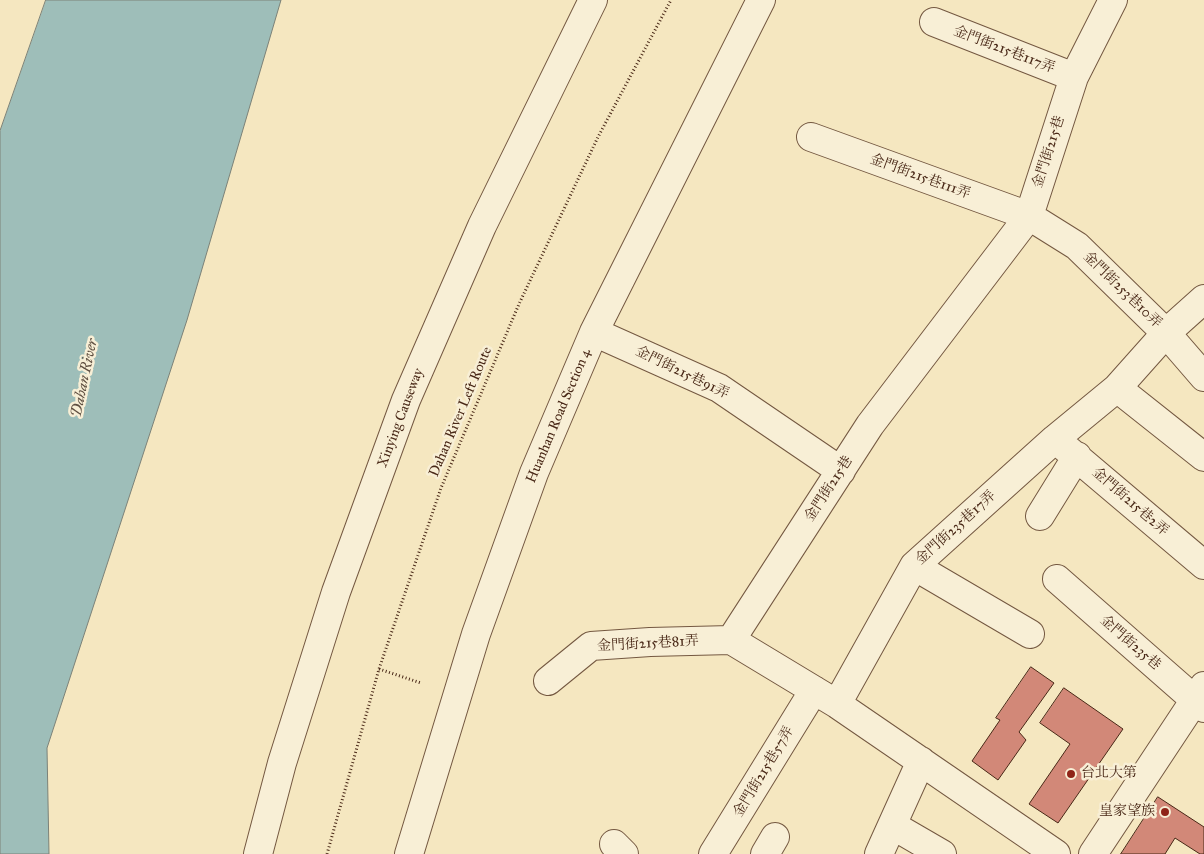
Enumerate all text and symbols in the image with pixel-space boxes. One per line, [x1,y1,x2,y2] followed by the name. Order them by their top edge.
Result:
[951,23,1057,77] street label: 金門街215巷117弄
[1029,114,1069,190] street label: 金門街215巷
[868,151,972,203] street label: 金門街215巷111弄
[1079,248,1165,332] street label: 金門街253巷10弄
[68,337,102,419] water label: Dahan River
[633,343,731,403] street label: 金門街215巷91弄
[426,345,496,479] street label: Dahan River Left Route
[523,346,595,486] street label: Huanhan Road Section 4
[374,366,428,470] street label: Xinying Causeway
[802,453,856,525] street label: 金門街215巷
[1088,464,1172,540] street label: 金門街215巷2弄
[912,488,1000,568] street label: 金門街235巷17弄
[1096,612,1164,674] street label: 金門街235巷
[597,633,699,655] street label: 金門街215巷81弄
[730,724,798,820] street label: 金門街215巷57弄
[1081,766,1137,782] place label: 台北大第
[1065,768,1077,780] marker: 台北大第
[1099,804,1155,820] place label: 皇家望族
[1159,806,1171,818] marker: 皇家望族

